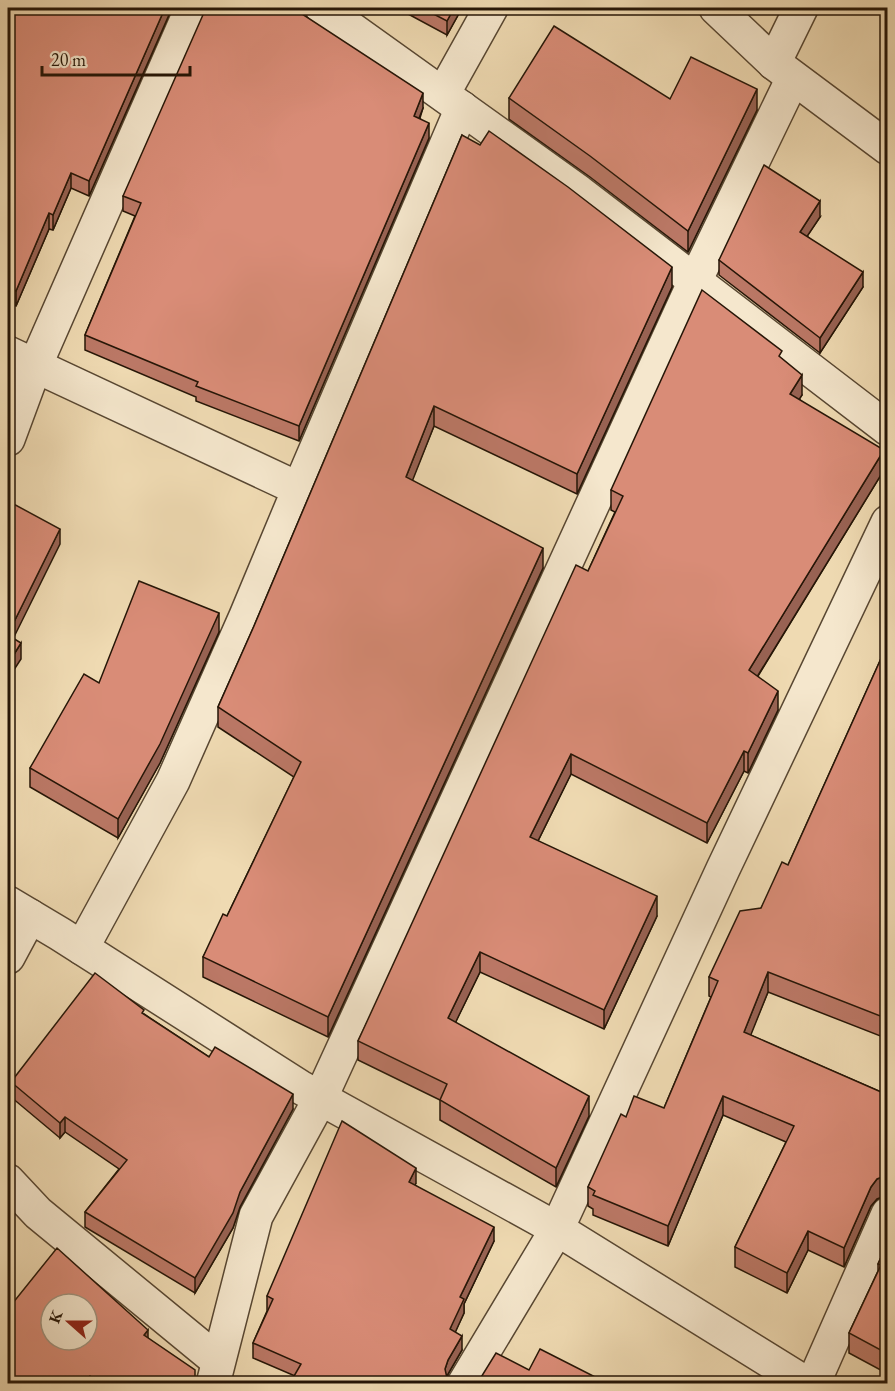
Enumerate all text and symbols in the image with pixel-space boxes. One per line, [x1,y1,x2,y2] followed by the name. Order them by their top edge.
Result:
[42,39,190,77] scale bar
[51,48,86,71] text: 20 m
[39,1292,99,1352] north arrow
[43,1307,68,1326] text: K

